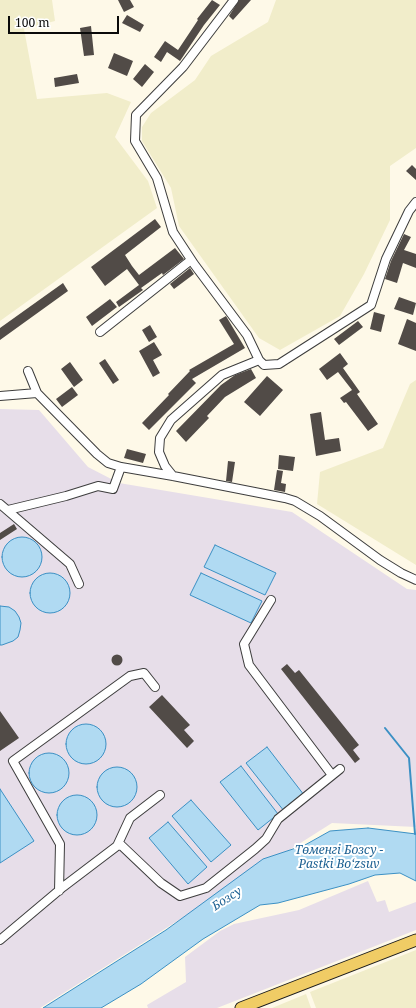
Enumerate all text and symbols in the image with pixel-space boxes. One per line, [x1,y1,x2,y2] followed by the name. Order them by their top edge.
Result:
[10,8,121,34] scale bar
[15,14,50,31] text: 100 m
[295,844,383,872] water label: Төменгі Бозсу - Pastki Boʻzsuv
[209,884,245,914] water label: Бозсу

